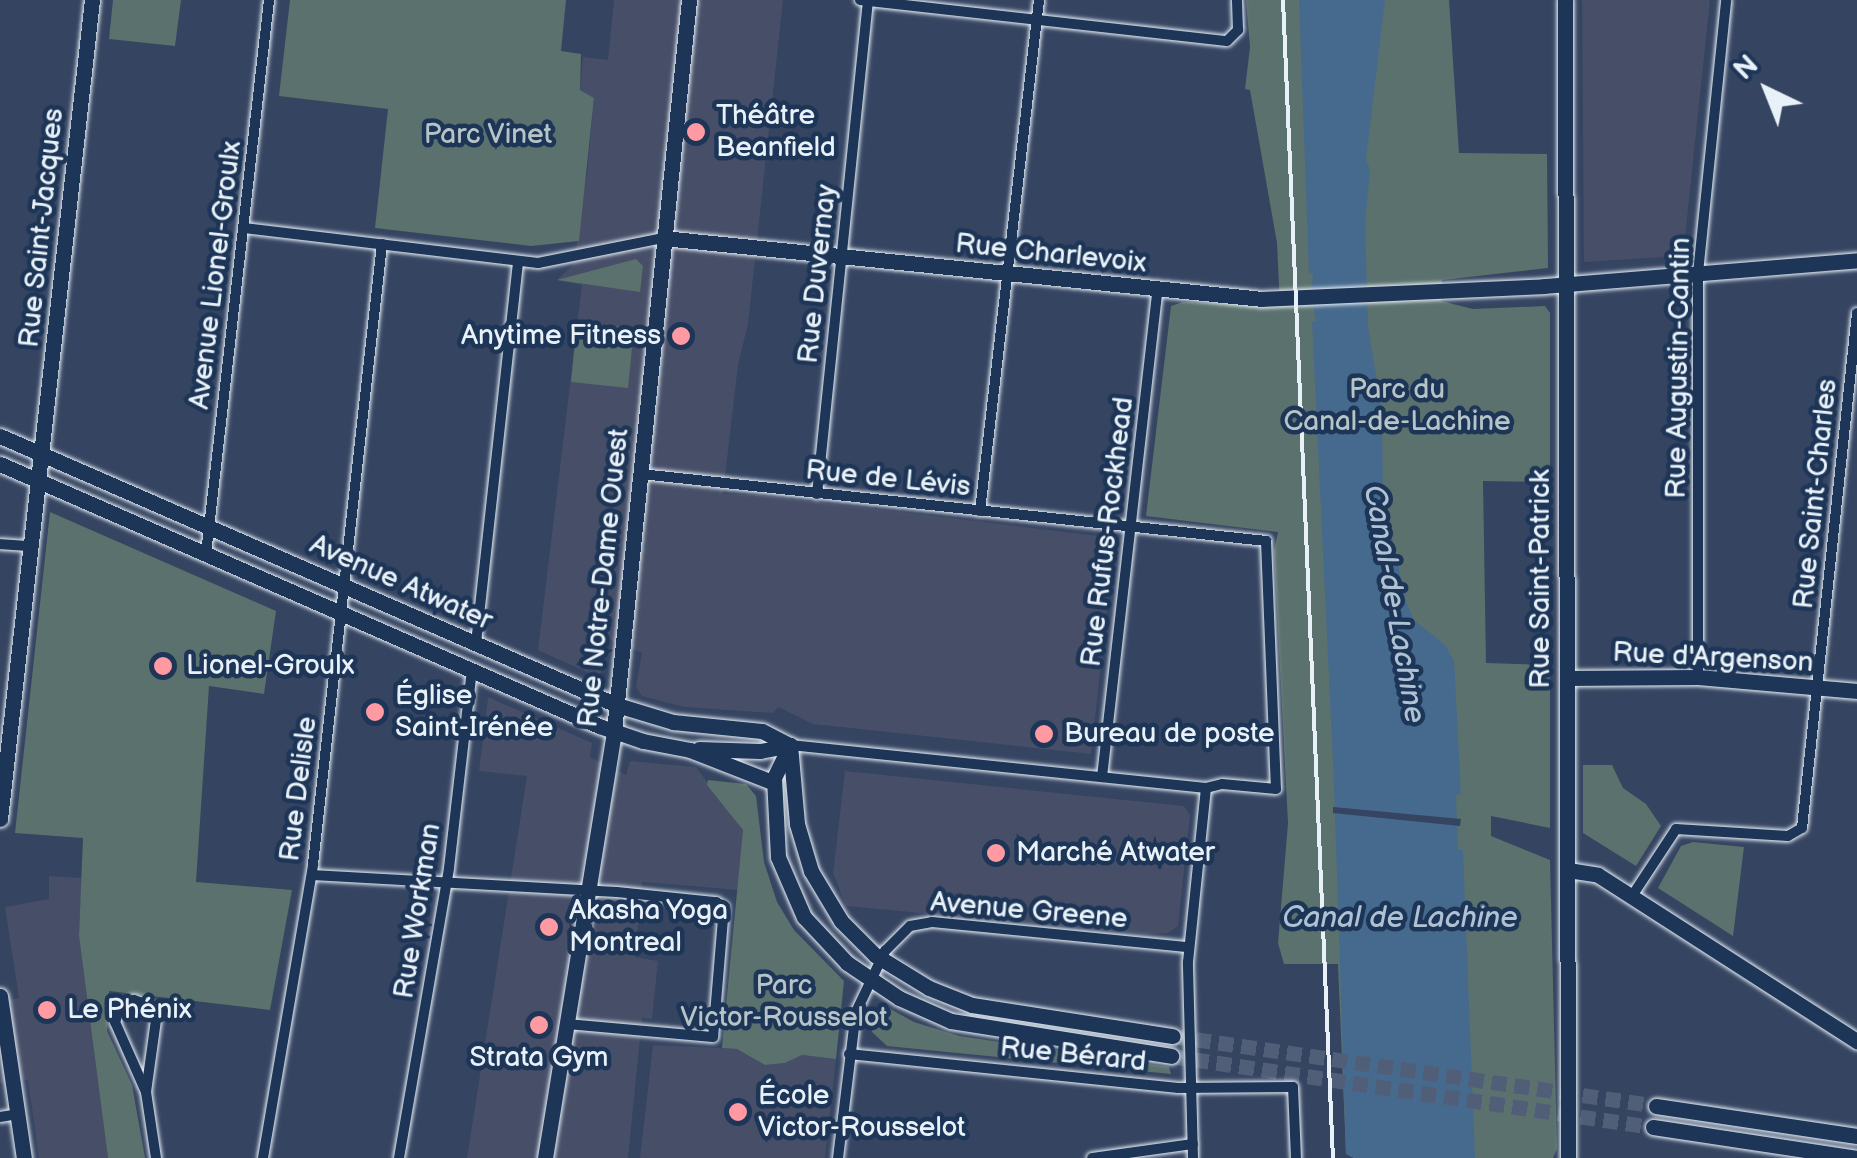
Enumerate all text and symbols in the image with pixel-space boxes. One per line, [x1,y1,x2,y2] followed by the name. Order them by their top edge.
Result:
[1717,40,1817,140] north arrow
[1727,48,1765,87] text: N
[716,99,836,165] place label: Théâtre Beanfield
[13,106,71,350] street label: Rue Saint-Jacques
[423,118,553,152] park label: Parc Vinet
[685,121,707,143] marker: Théâtre Beanfield
[183,139,249,411] street label: Avenue Lionel-Groulx
[792,183,844,365] street label: Rue Duvernay
[954,227,1148,281] street label: Rue Charlevoix
[1660,237,1698,499] street label: Rue Augustin-Cantin
[461,319,661,353] place label: Anytime Fitness
[670,325,692,347] marker: Anytime Fitness
[1283,373,1511,439] park label: Parc du Canal-de-Lachine
[1787,377,1845,611] street label: Rue Saint-Charles
[1075,395,1141,669] street label: Rue Rufus-Rockhead
[572,427,636,729] street label: Rue Notre-Dame Ouest
[804,454,972,504] street label: Rue de Lévis
[1524,469,1558,689] street label: Rue Saint-Patrick
[1355,482,1433,726] water label: Canal-de-Lachine
[305,528,497,638] street label: Avenue Atwater
[1612,636,1814,680] street label: Rue d'Argenson
[186,649,355,683] place label: Lionel-Groulx
[150,653,176,679] marker: Lionel-Groulx
[395,679,553,745] place label: Église Saint-Irénée
[364,701,386,723] marker: Église Saint-Irénée
[273,715,325,863] street label: Rue Delisle
[1064,717,1275,751] place label: Bureau de poste
[1033,723,1055,745] marker: Bureau de poste
[387,820,449,1002] street label: Rue Workman
[1016,836,1215,870] place label: Marché Atwater
[985,842,1007,864] marker: Marché Atwater
[929,886,1129,936] street label: Avenue Greene
[569,894,730,960] place label: Akasha Yoga Montreal
[1282,900,1518,936] water label: Canal de Lachine
[538,916,560,938] marker: Akasha Yoga Montreal
[680,969,888,1035] park label: Parc Victor-Rousselot
[67,993,192,1027] place label: Le Phénix
[36,999,58,1021] marker: Le Phénix
[528,1014,550,1036] marker: Strata Gym
[998,1031,1148,1079] street label: Rue Bérard
[470,1041,608,1075] place label: Strata Gym
[758,1079,966,1145] place label: École Victor-Rousselot
[727,1101,749,1123] marker: École Victor-Rousselot

